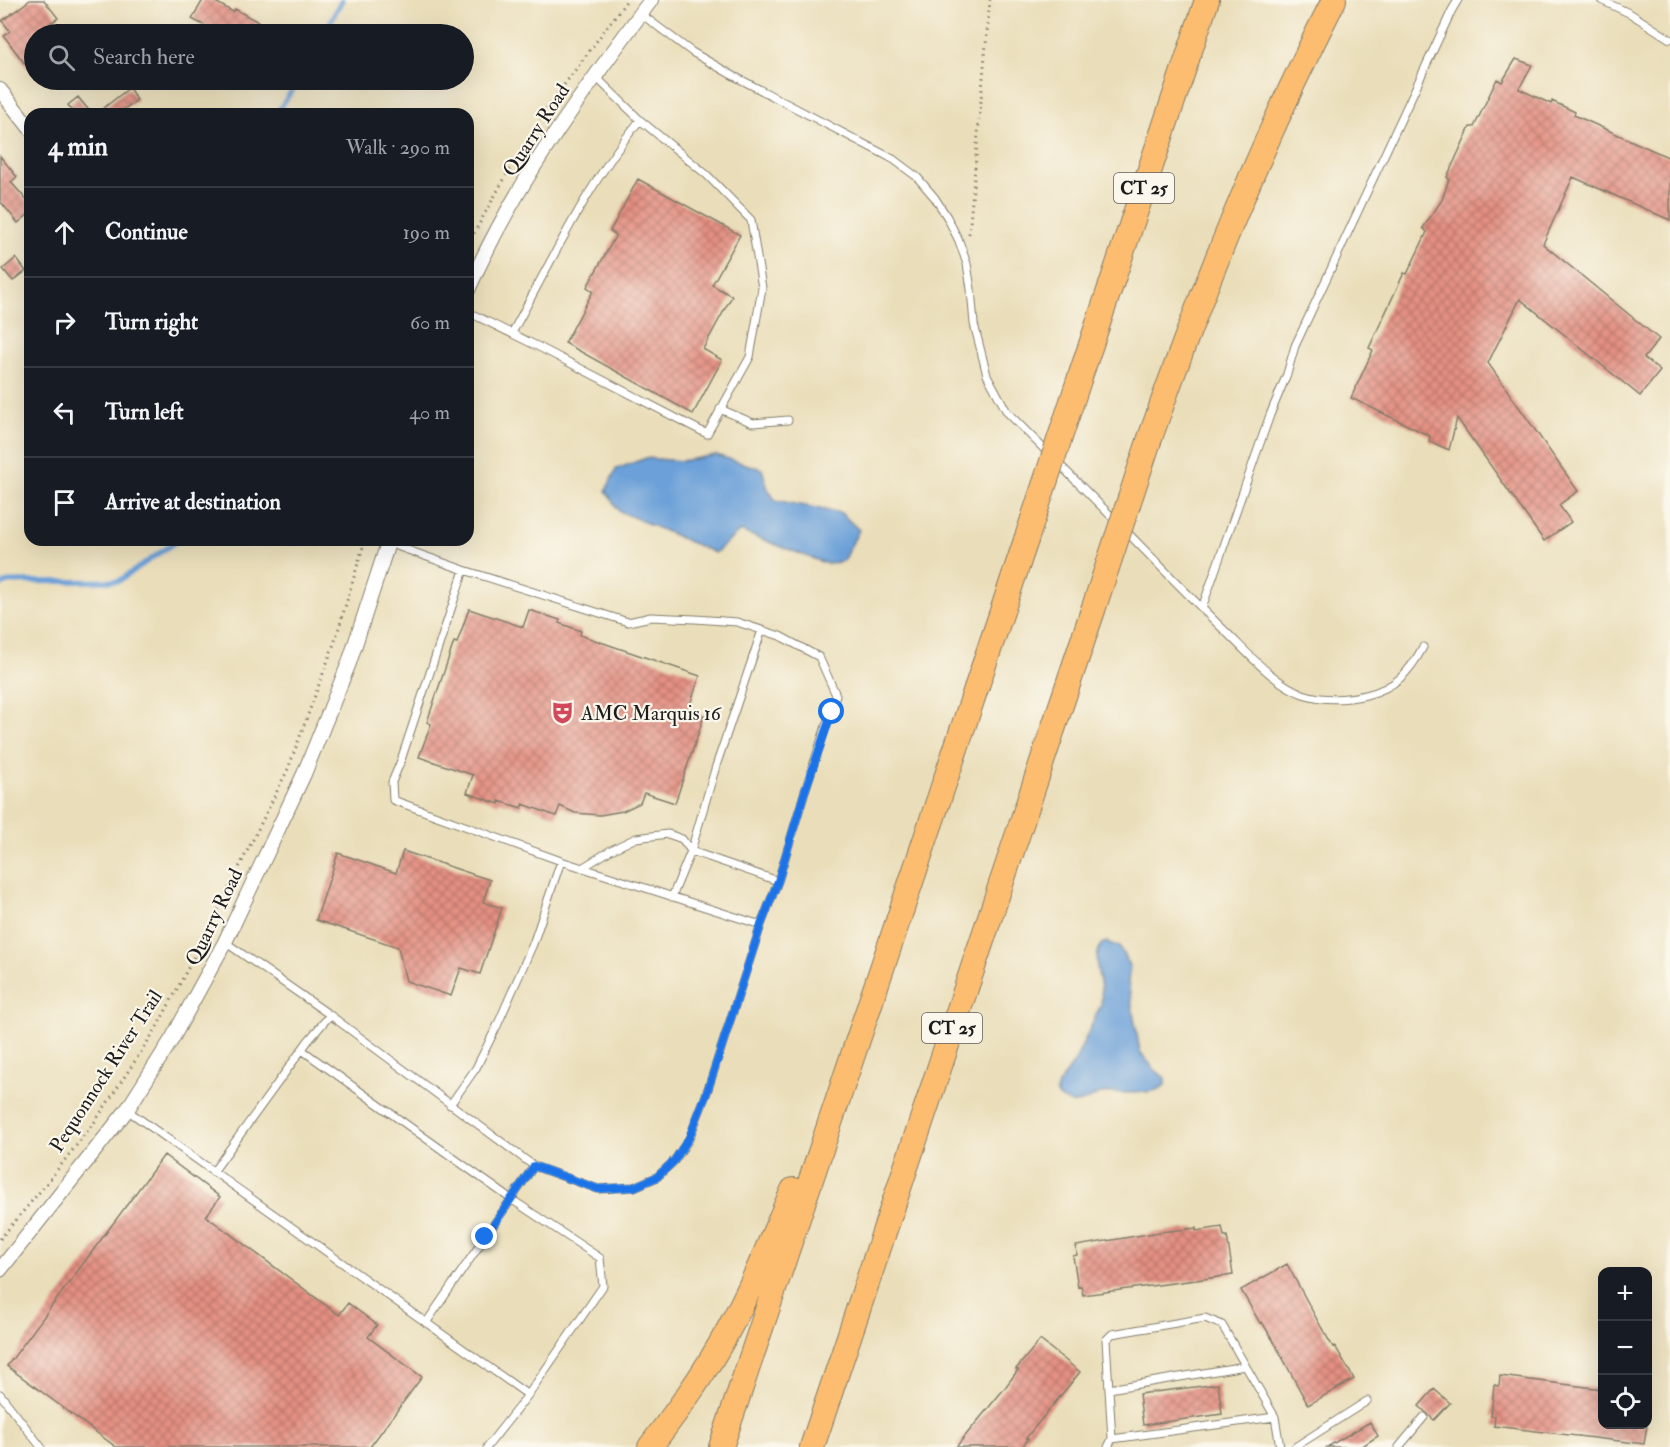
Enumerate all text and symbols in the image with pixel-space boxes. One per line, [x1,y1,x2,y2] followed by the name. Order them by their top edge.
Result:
[24,24,474,90] search box
[45,41,78,74] icon: search
[93,43,195,71] text: Search here
[497,79,575,181] street label: Quarry Road
[48,131,108,163] text: 4 min
[346,135,450,160] text: Walk · 290 m
[1114,173,1174,203] road number: CT 25
[48,216,81,249] icon: ahead
[105,218,188,246] text: Continue
[403,220,450,245] text: 190 m
[48,306,81,339] icon: right
[105,308,198,336] text: Turn right
[410,310,450,335] text: 60 m
[48,396,81,429] icon: left
[105,398,184,426] text: Turn left
[409,400,450,425] text: 40 m
[48,486,81,519] icon: arrive
[105,488,281,516] text: Arrive at destination
[818,698,844,724] route start
[550,700,576,726] theatre icon: AMC Marquis 16
[580,701,722,726] place label: AMC Marquis 16
[180,864,248,970] street label: Quarry Road
[44,985,168,1157] street label: Pequonnock River Trail
[922,1013,982,1043] road number: CT 25
[471,1223,497,1249] route end
[1598,1267,1652,1429] map controls
[1598,1267,1652,1321] button: +
[1598,1321,1652,1375] button: −
[1598,1375,1652,1429] button: locate

